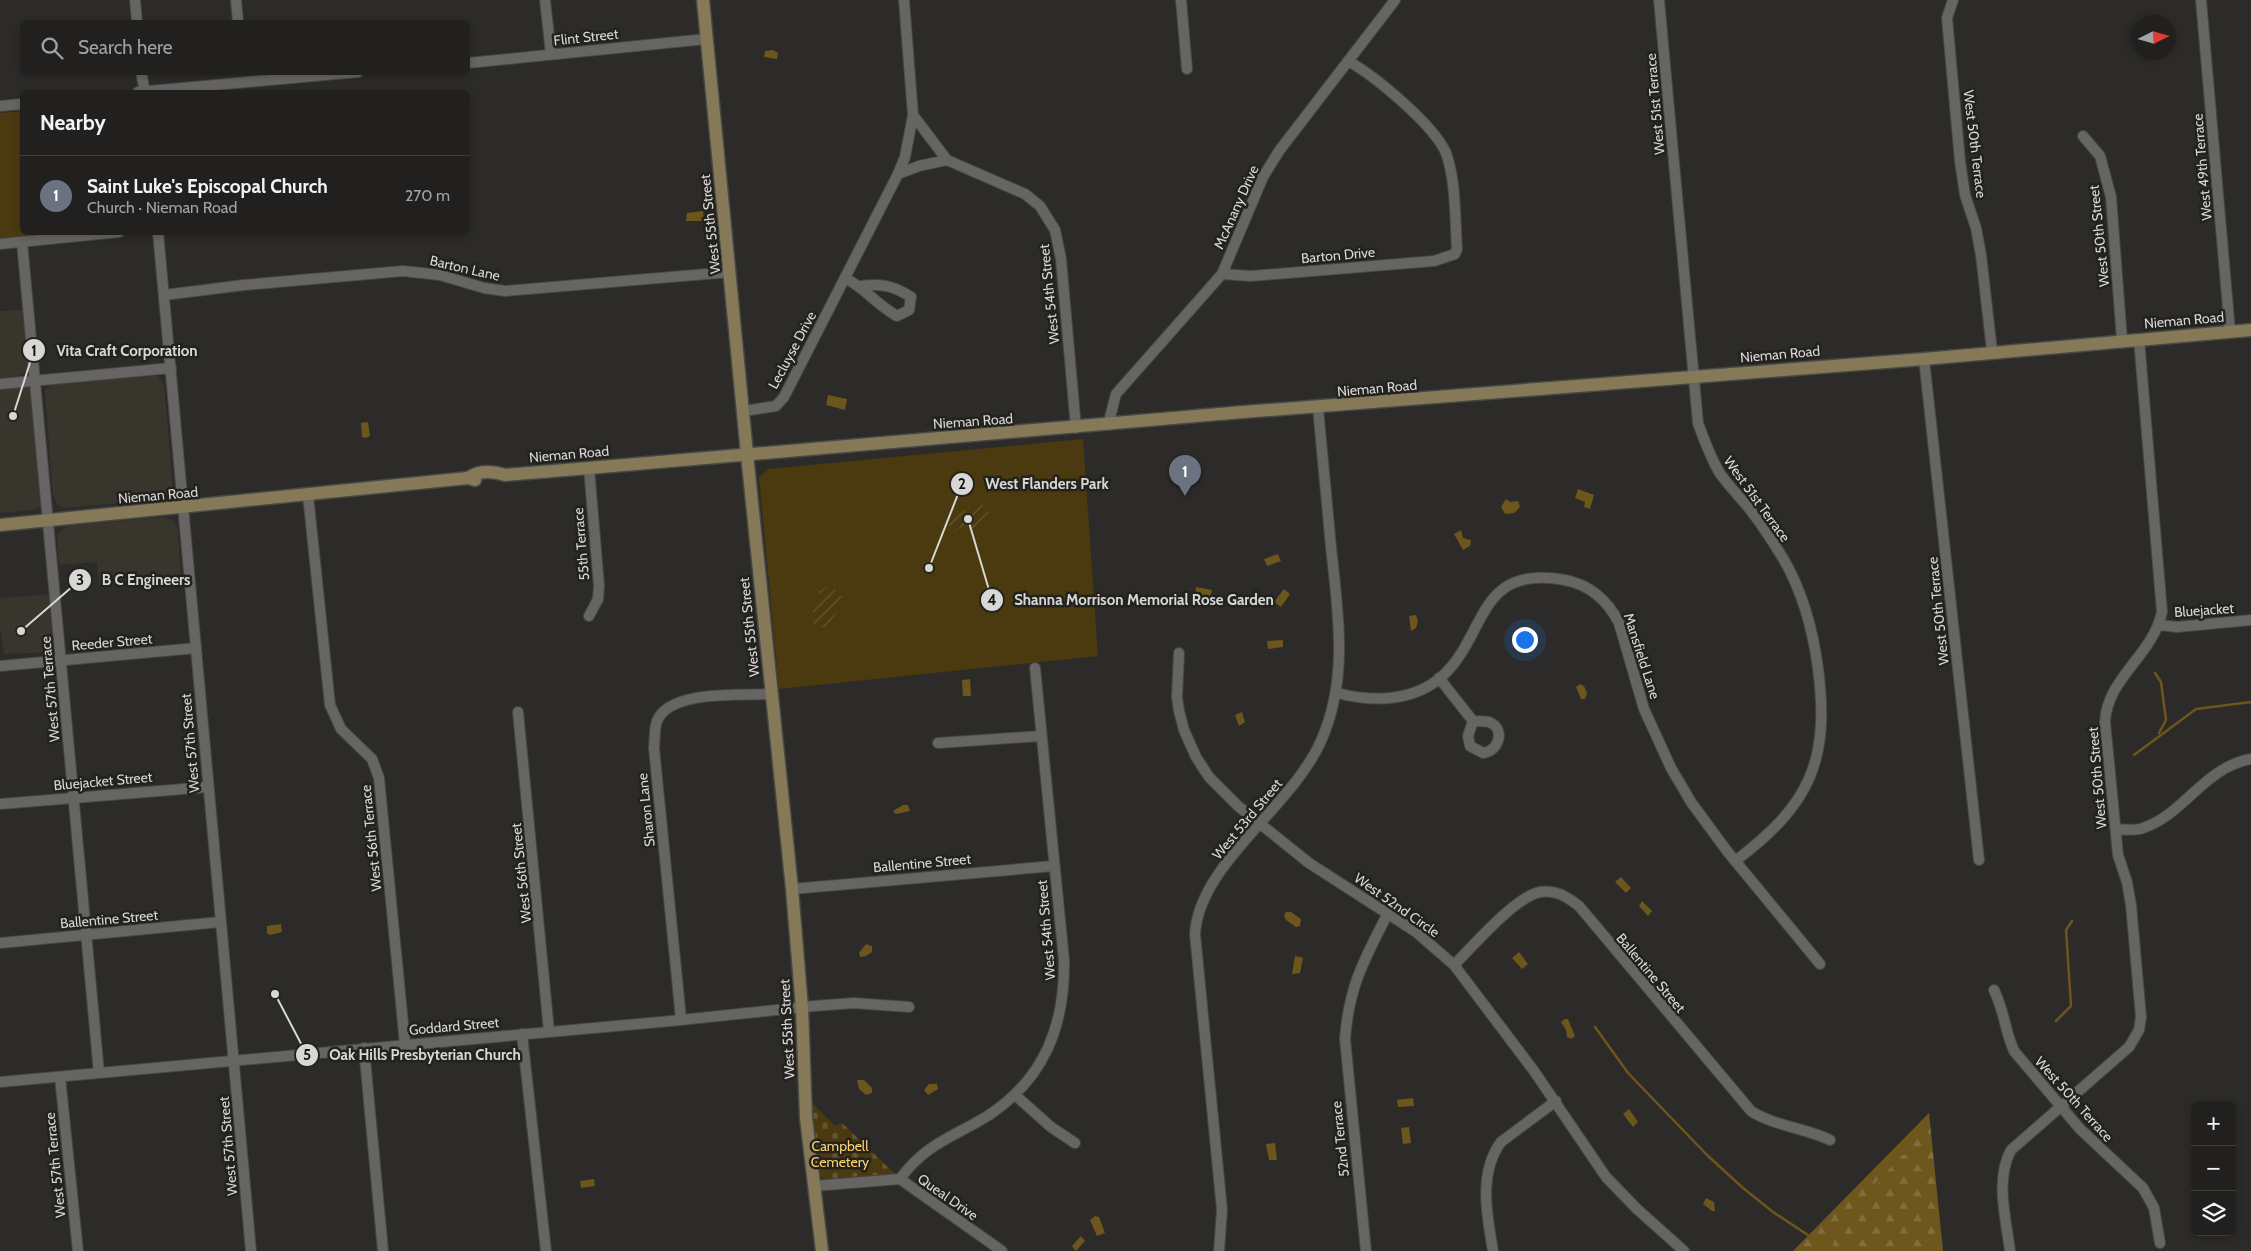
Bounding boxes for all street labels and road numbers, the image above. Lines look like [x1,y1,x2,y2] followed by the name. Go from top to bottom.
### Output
[553,25,620,49] street label: Flint Street
[1642,53,1668,155] street label: West 51st Terrace
[1959,89,1991,199] street label: West 50th Terrace
[2188,113,2216,221] street label: West 49th Terrace
[1209,162,1263,252] street label: McAnany Drive
[696,173,724,275] street label: West 55th Street
[2085,184,2113,288] street label: West 50th Street
[1035,243,1063,345] street label: West 54th Street
[1300,243,1376,267] street label: Barton Drive
[428,251,502,285] street label: Barton Lane
[764,308,820,392] street label: Lecluyse Drive
[2143,308,2225,332] street label: Nieman Road
[1739,342,1821,366] street label: Nieman Road
[1336,376,1418,400] street label: Nieman Road
[932,409,1014,433] street label: Nieman Road
[528,442,610,466] street label: Nieman Road
[1720,453,1794,545] street label: West 51st Terrace
[117,483,199,507] street label: Nieman Road
[569,507,593,581] street label: 55th Terrace
[1923,556,1953,666] street label: West 50th Terrace
[735,576,763,678] street label: West 55th Street
[2173,599,2235,621] street label: Bluejacket
[1620,611,1664,701] street label: Mansfield Lane
[71,629,153,654] street label: Reeder Street
[36,635,64,743] street label: West 57th Terrace
[177,692,203,793] street label: West 57th Street
[2084,726,2110,830] street label: West 50th Street
[53,768,153,794] street label: Bluejacket Street
[633,772,659,848] street label: Sharon Lane
[1208,775,1286,863] street label: West 53rd Street
[356,784,386,892] street label: West 56th Terrace
[507,822,535,924] street label: West 56th Street
[872,850,972,876] street label: Ballentine Street
[1351,869,1443,941] street label: West 52nd Circle
[1033,879,1059,981] street label: West 54th Street
[59,906,159,932] street label: Ballentine Street
[1613,930,1690,1017] street label: Ballentine Street
[775,978,799,1079] street label: West 55th Street
[408,1013,500,1039] street label: Goddard Street
[2031,1053,2117,1145] street label: West 50th Terrace
[215,1095,241,1196] street label: West 57th Street
[1327,1100,1353,1178] street label: 52nd Terrace
[41,1111,69,1219] street label: West 57th Terrace
[914,1170,982,1224] street label: Queal Drive

